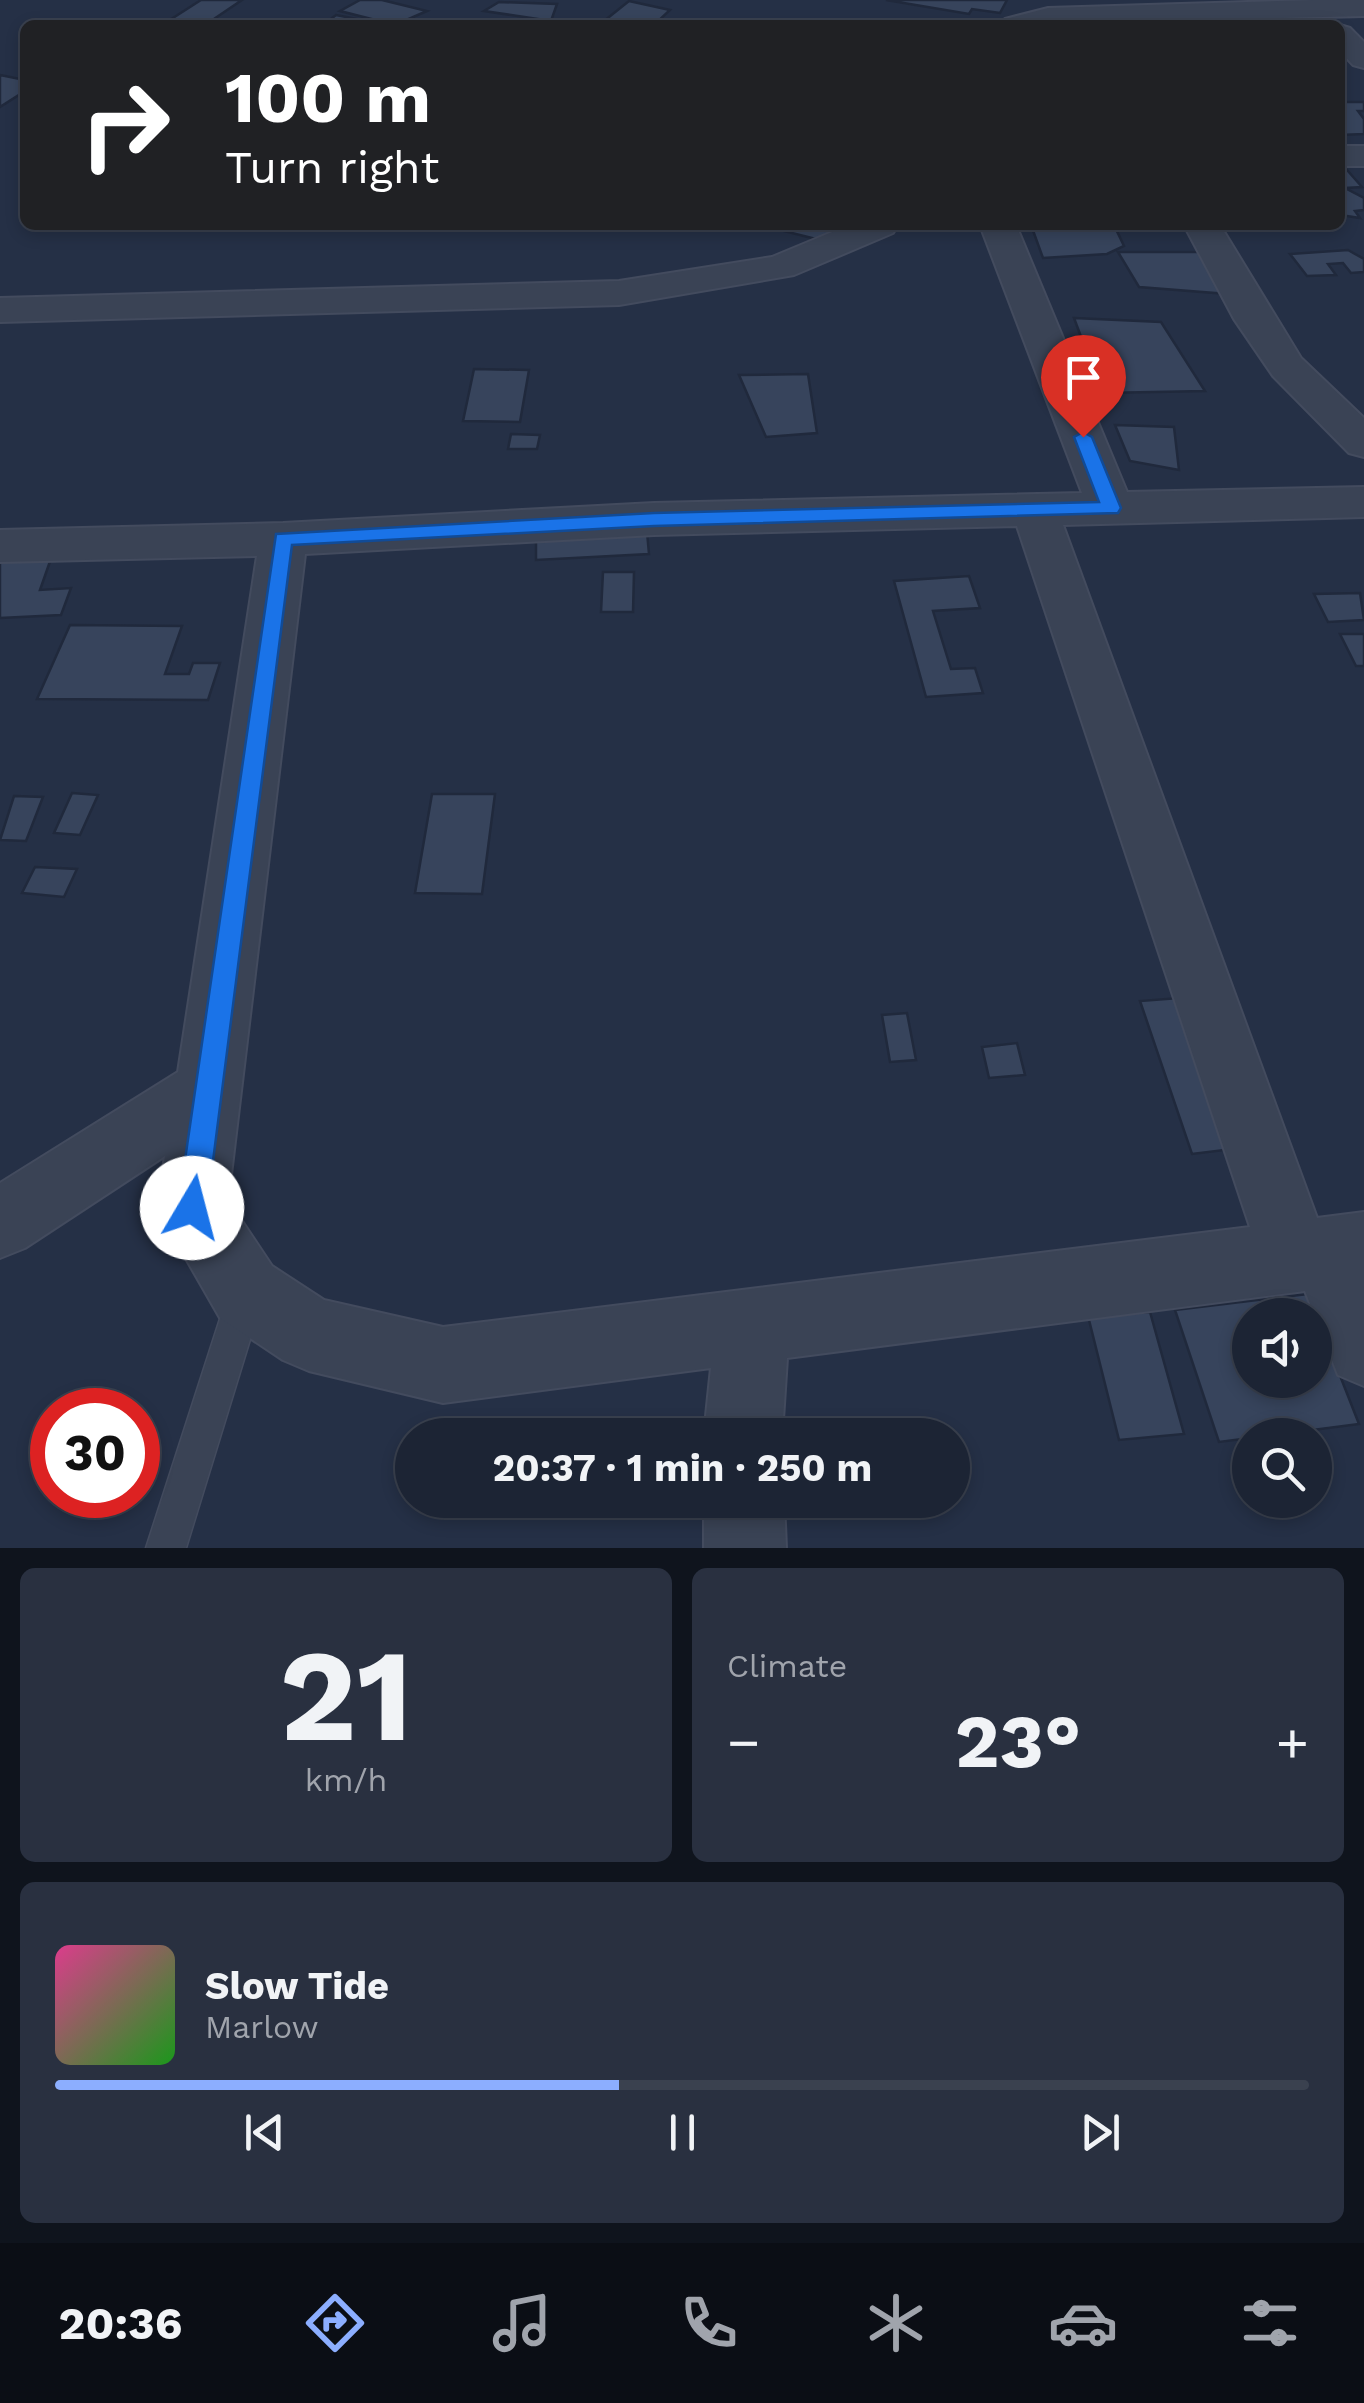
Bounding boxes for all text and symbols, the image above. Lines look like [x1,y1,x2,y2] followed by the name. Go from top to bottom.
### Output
[225,57,431,139] text: 100 m
[60,60,190,190] icon: right
[225,141,439,194] text: Turn right
[1041,335,1126,438] pin
[1056,350,1111,405] icon: arrive
[140,1156,244,1260] position arrow
[1232,1298,1332,1518] map controls
[1232,1298,1332,1398] button: sound
[30,1388,160,1518] speed limit sign: 30
[1232,1418,1332,1518] button: search
[493,1446,872,1490] text: 20:37 · 1 min · 250 m
[279,1619,413,1772] text: 21
[727,1647,847,1685] text: Climate
[955,1697,1081,1785] text: 23°
[727,1710,760,1774] text: −
[1276,1710,1309,1774] text: +
[305,1761,387,1799] text: km/h
[205,1964,389,2008] text: Slow Tide
[205,2008,319,2046] text: Marlow
[237,2105,292,2160] icon: previous
[655,2105,710,2160] icon: pause
[1073,2105,1128,2160] icon: next
[300,2288,370,2358] icon: directions
[487,2288,557,2358] icon: music
[674,2288,744,2358] icon: phone
[861,2288,931,2358] icon: climate
[1048,2288,1118,2358] icon: car
[1235,2288,1305,2358] icon: filters
[59,2297,182,2350] text: 20:36

